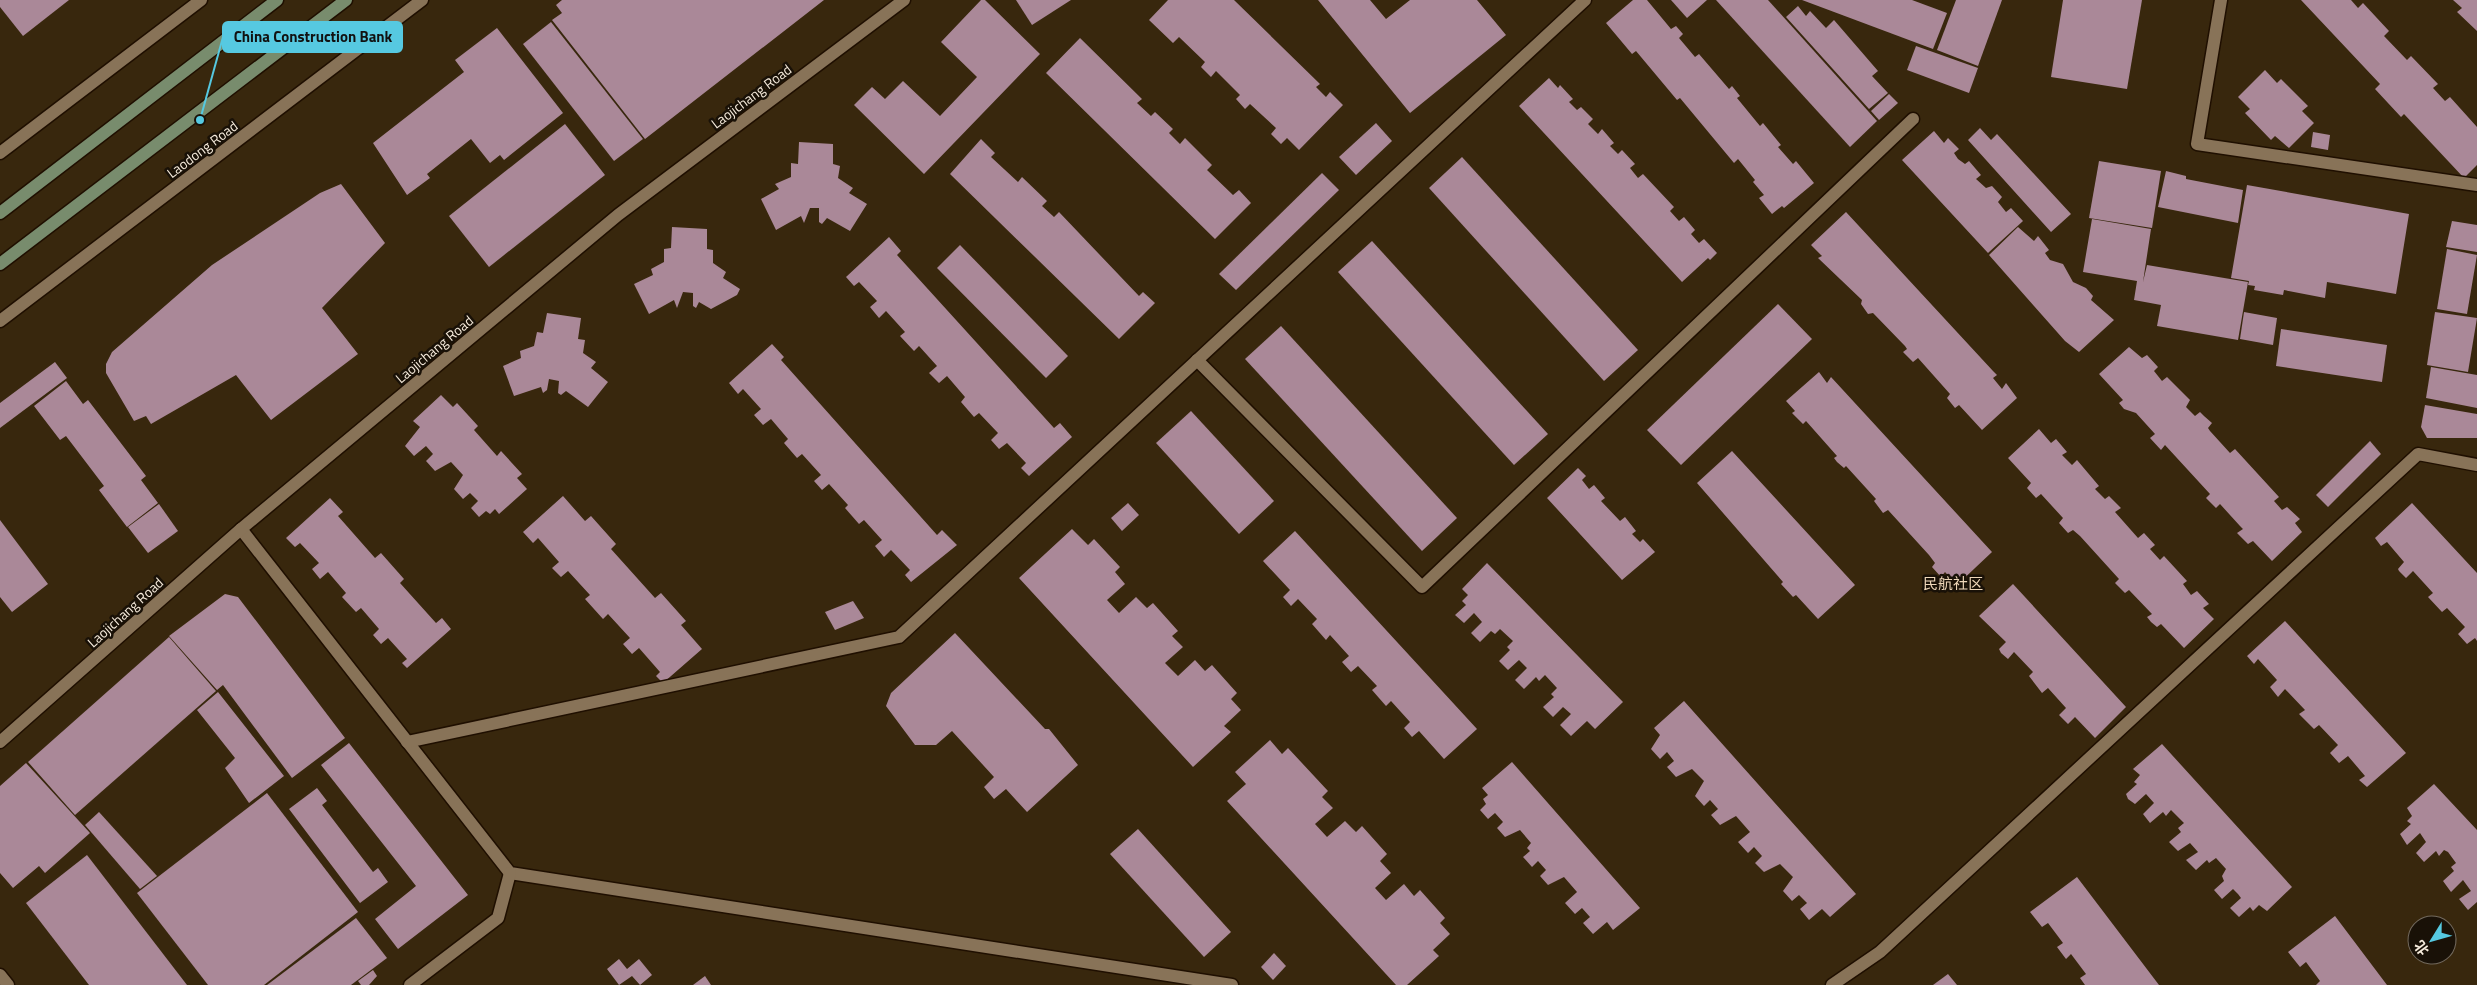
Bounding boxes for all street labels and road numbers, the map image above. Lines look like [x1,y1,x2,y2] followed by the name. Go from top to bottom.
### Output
[706,59,796,133] street label: Laojichang Road
[162,115,242,183] street label: Laodong Road
[390,310,478,388] street label: Laojichang Road
[82,572,168,652] street label: Laojichang Road

